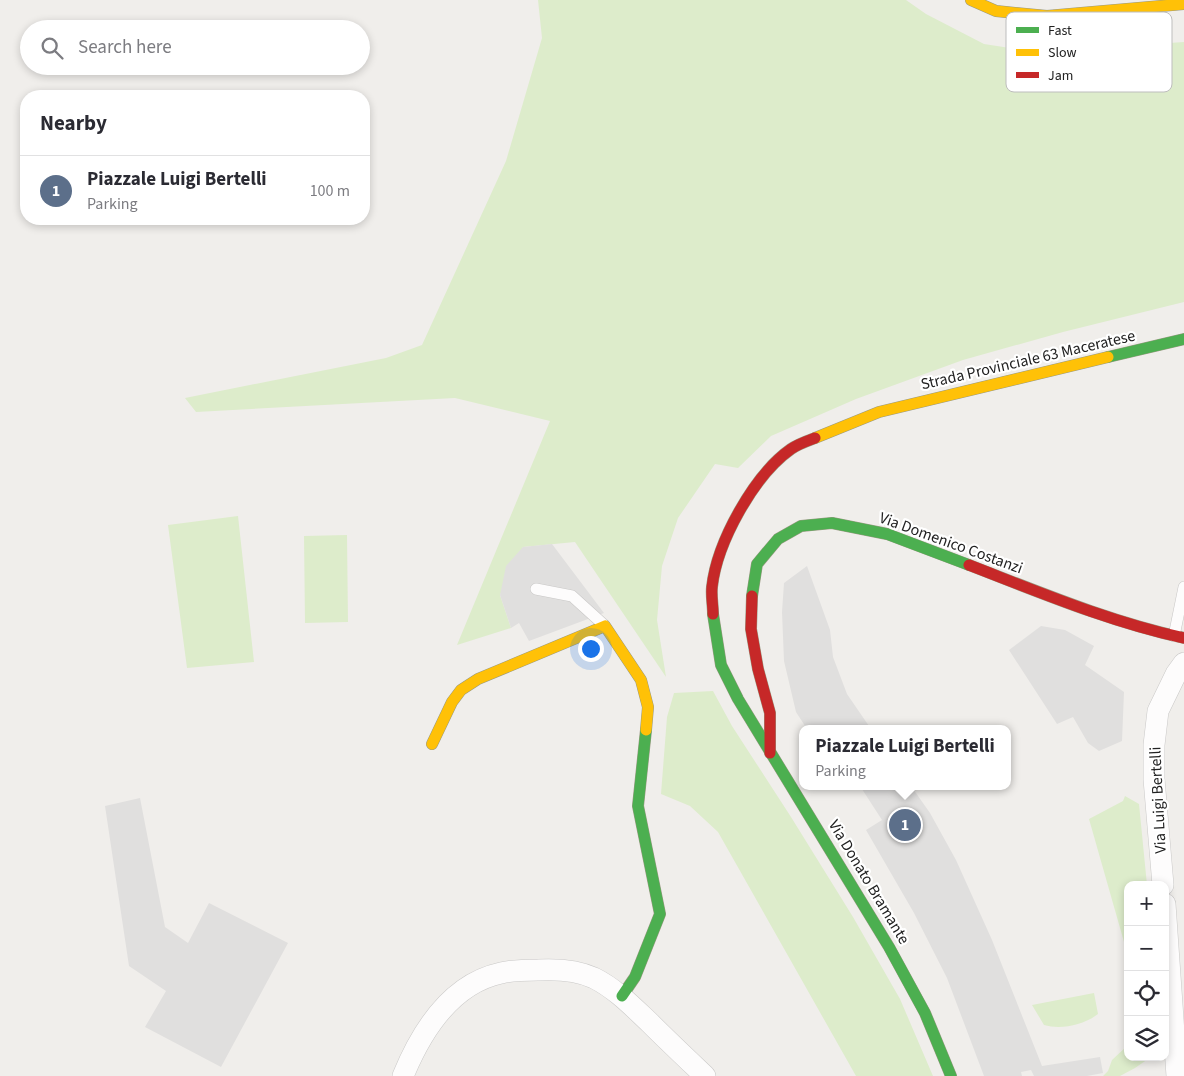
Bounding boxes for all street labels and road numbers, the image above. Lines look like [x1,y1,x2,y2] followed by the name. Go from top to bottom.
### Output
[919,325,1137,395] street label: Strada Provinciale 63 Maceratese
[876,507,1026,579] street label: Via Domenico Costanzi
[1144,746,1172,854] street label: Via Luigi Bertelli
[823,816,915,948] street label: Via Donato Bramante

